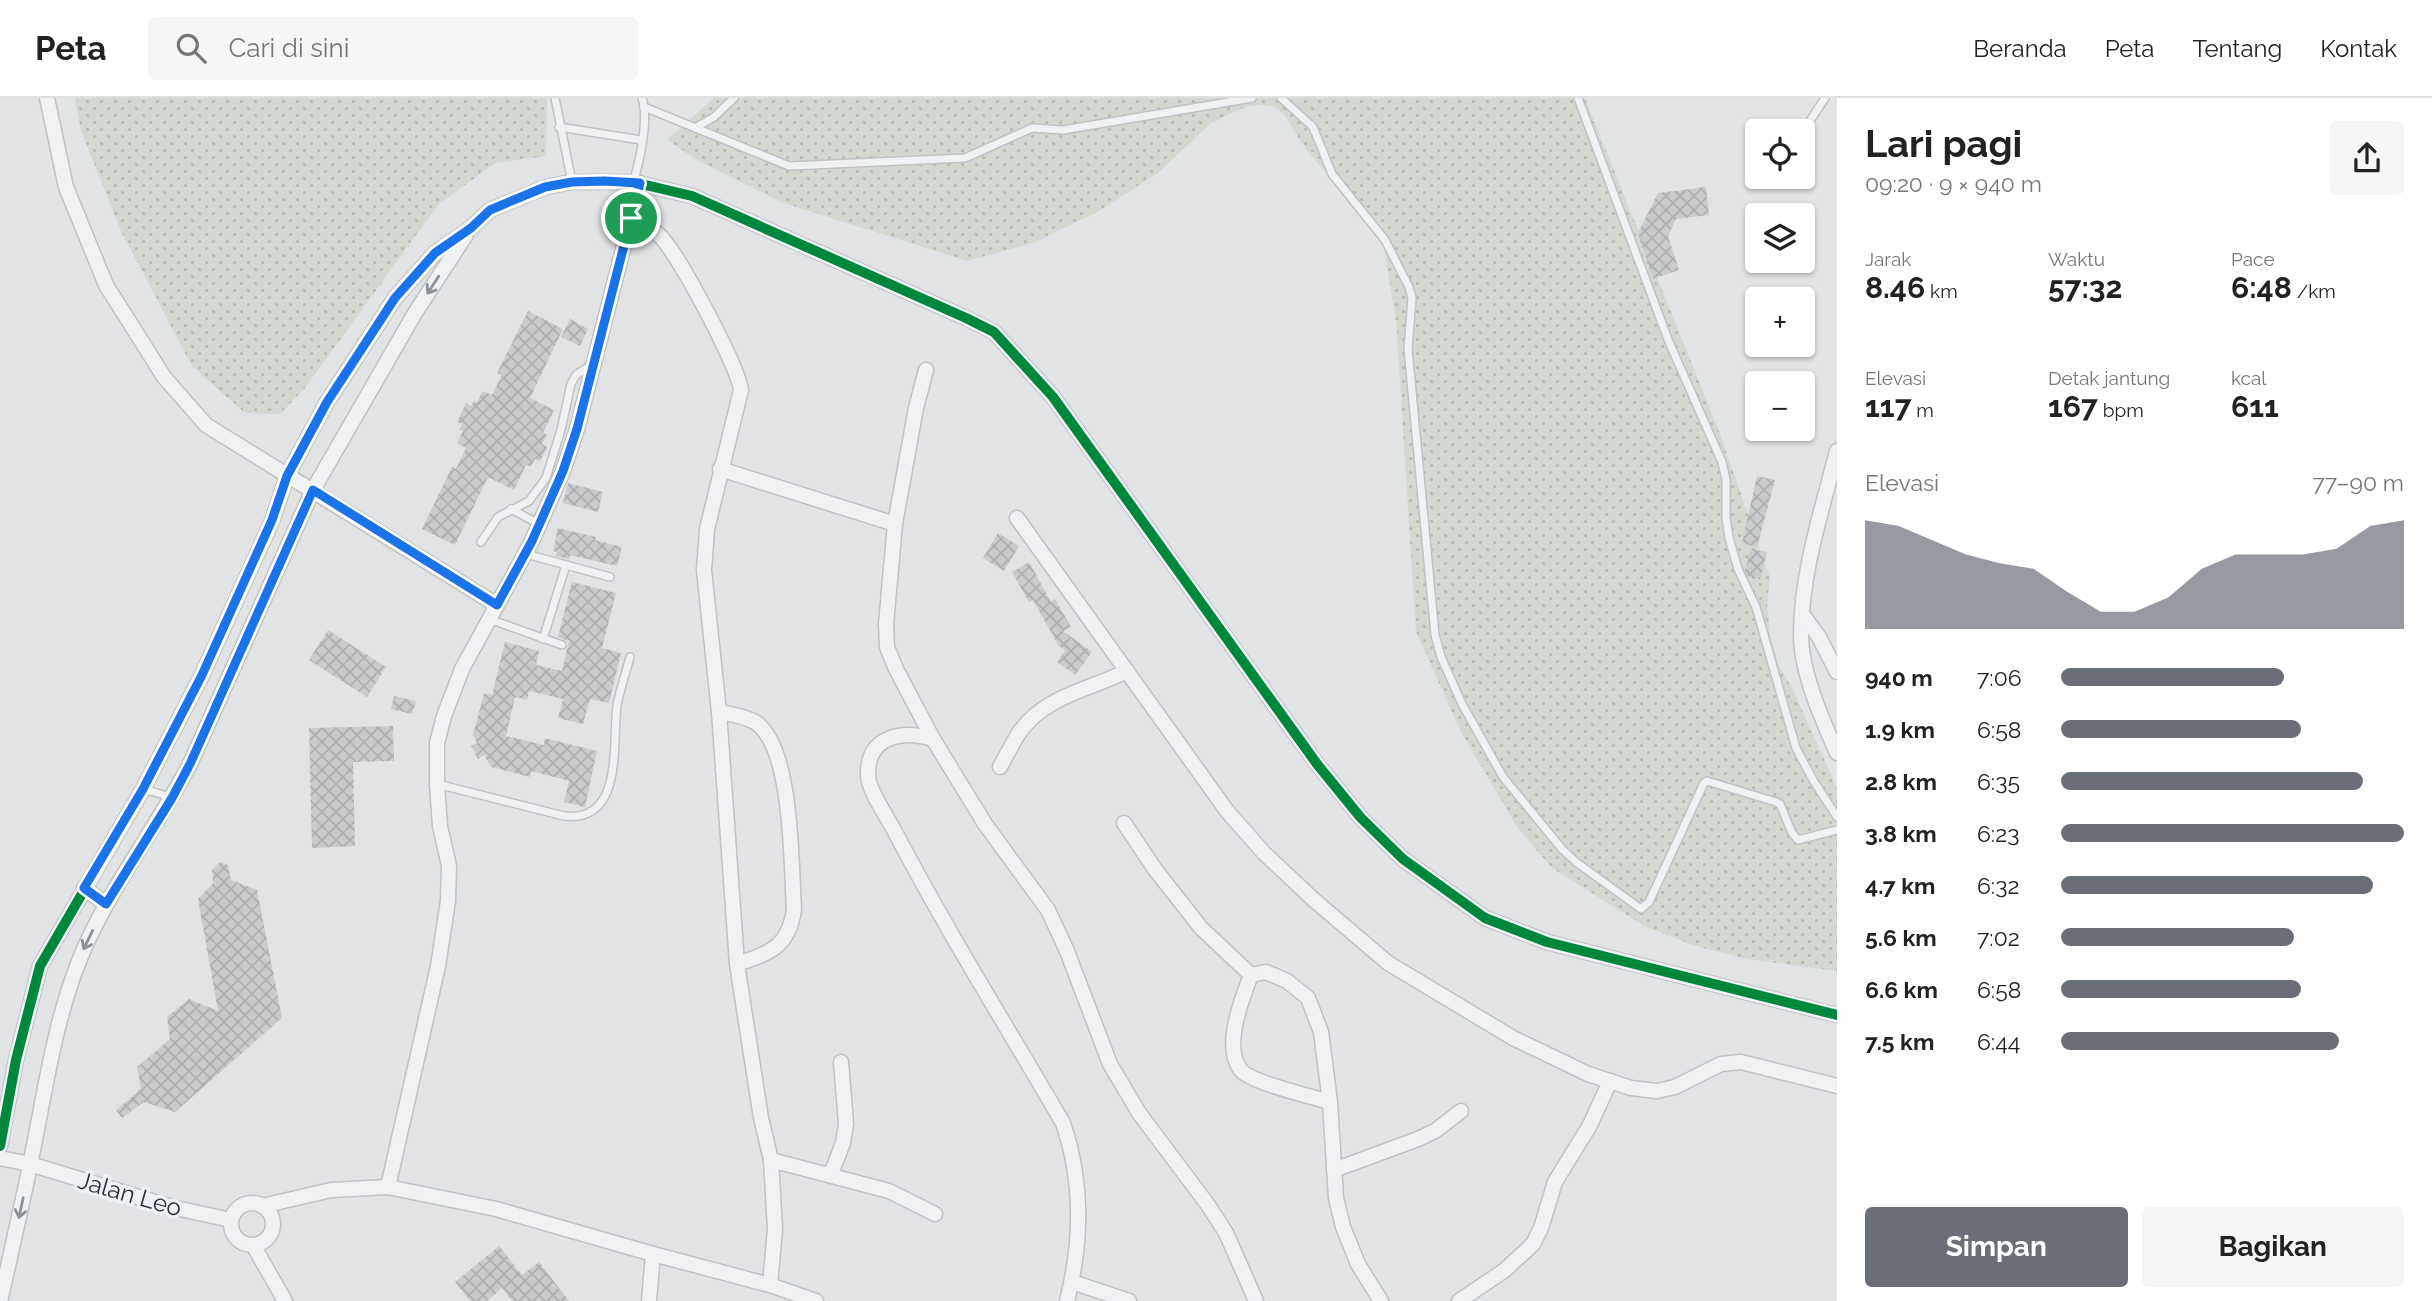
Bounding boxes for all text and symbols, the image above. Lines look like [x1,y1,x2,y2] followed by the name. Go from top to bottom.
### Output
[148,17,638,80] search box
[35,29,106,68] text: Peta
[172,29,210,67] icon: search
[228,33,349,63] text: Cari di sini
[1973,34,2067,63] text: Beranda
[2105,34,2154,63] text: Peta
[2192,34,2282,63] text: Tentang
[2320,34,2397,63] text: Kontak
[1745,119,1815,441] map controls
[1745,119,1815,189] button: locate
[1865,121,2022,166] text: Lari pagi
[2330,121,2404,195] button: share
[1865,170,2042,197] text: 09:20 · 9 × 940 m
[601,188,661,248] pin
[612,199,650,237] icon: arrive
[1745,203,1815,273] button: layers
[1865,248,1911,270] text: Jarak
[2048,248,2105,270] text: Waktu
[2231,248,2275,270] text: Pace
[1865,270,1925,305] text: 8.46
[2048,270,2123,305] text: 57:32
[2231,270,2292,305] text: 6:48
[426,275,441,294] one-way arrow
[1925,280,1958,302] text: km
[2292,280,2336,302] text: /km
[1745,287,1815,357] button: +
[1865,367,1926,389] text: Elevasi
[2048,367,2170,389] text: Detak jantung
[2231,367,2267,389] text: kcal
[1745,371,1815,441] button: −
[1865,389,1911,424] text: 117
[2048,389,2098,424] text: 167
[2231,389,2279,424] text: 611
[1911,399,1934,421] text: m
[2098,399,2144,421] text: bpm
[1865,469,1939,496] text: Elevasi
[2312,469,2404,496] text: 77–90 m
[1865,664,1933,691] text: 940 m
[1977,664,2022,691] text: 7:06
[1865,716,1935,743] text: 1.9 km
[1977,716,2021,743] text: 6:58
[1865,768,1937,795] text: 2.8 km
[1977,768,2020,795] text: 6:35
[1865,820,1937,847] text: 3.8 km
[1977,820,2019,847] text: 6:23
[1865,872,1936,899] text: 4.7 km
[1977,872,2019,899] text: 6:32
[1865,924,1937,951] text: 5.6 km
[1977,924,2020,951] text: 7:02
[81,929,95,950] one-way arrow
[1865,976,1938,1003] text: 6.6 km
[1977,976,2021,1003] text: 6:58
[1865,1028,1934,1055] text: 7.5 km
[1977,1028,2020,1055] text: 6:44
[75,1165,185,1223] street label: Jalan Leo
[13,1196,27,1219] one-way arrow
[1865,1207,2128,1287] button: Simpan
[2142,1207,2404,1287] button: Bagikan

